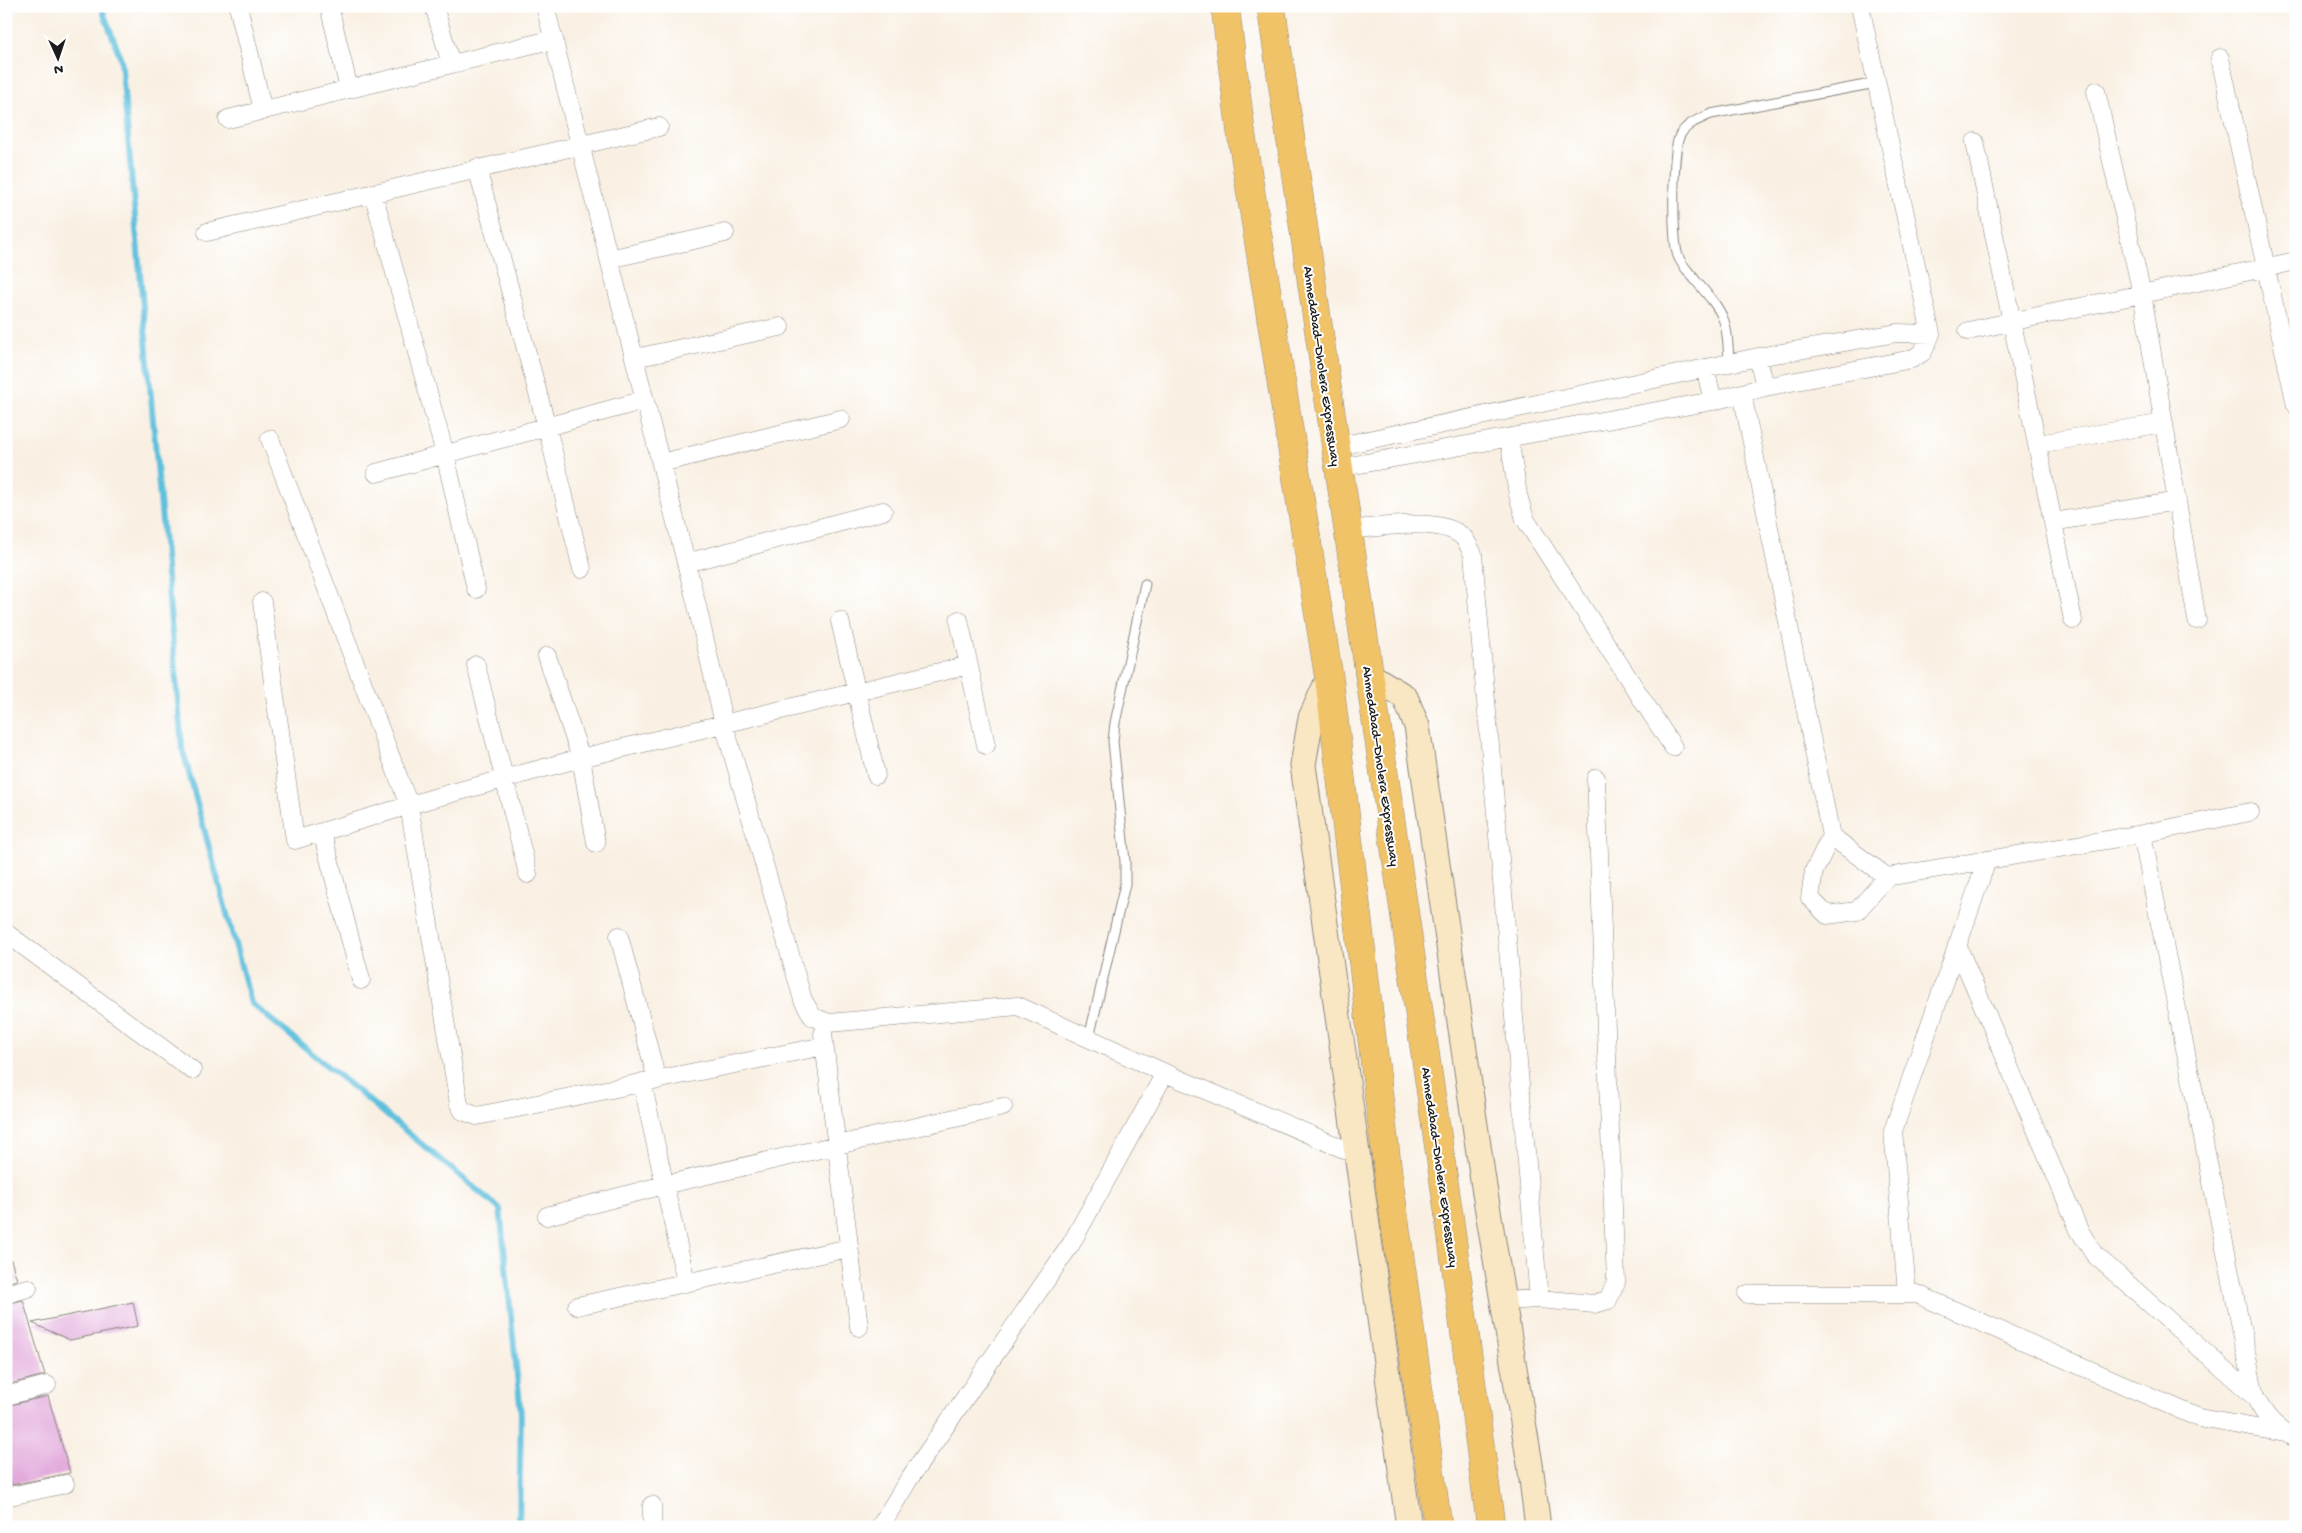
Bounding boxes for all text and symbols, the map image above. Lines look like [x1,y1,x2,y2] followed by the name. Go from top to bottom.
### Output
[32,32,82,82] north arrow
[54,60,64,77] text: N
[1298,265,1343,468] street label: Ahmedabad–Dholera Expressway
[1357,665,1402,868] street label: Ahmedabad–Dholera Expressway
[1416,1066,1461,1269] street label: Ahmedabad–Dholera Expressway

